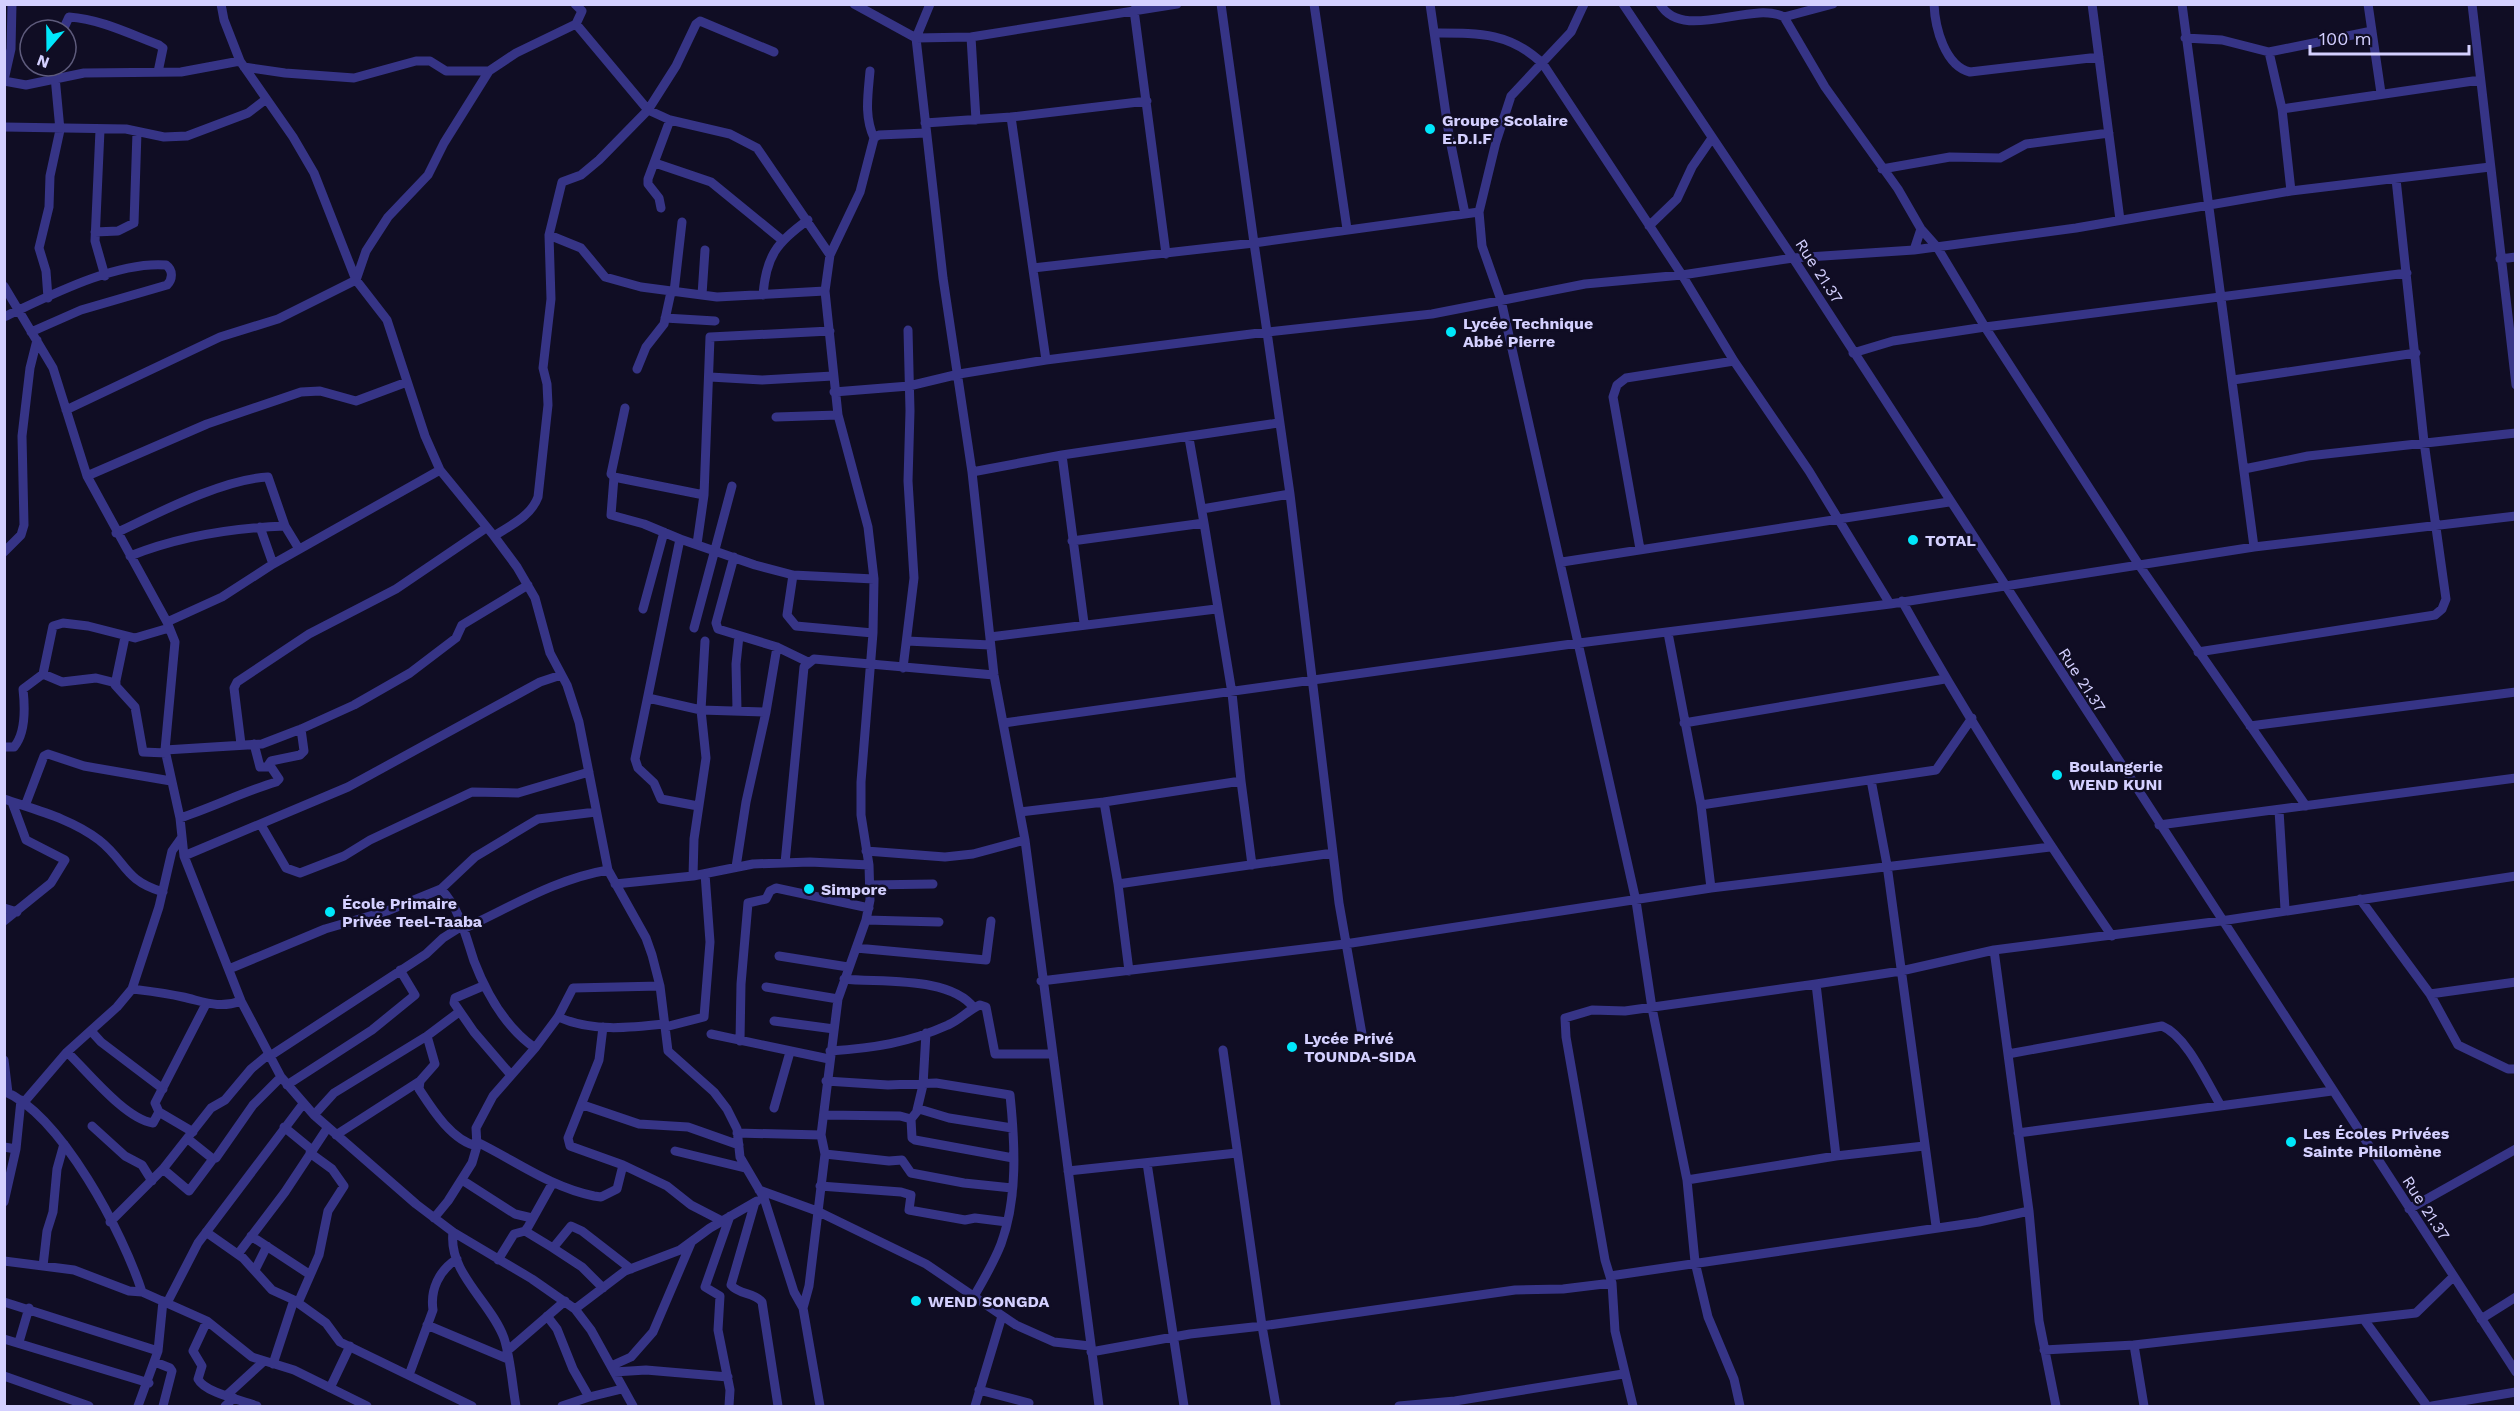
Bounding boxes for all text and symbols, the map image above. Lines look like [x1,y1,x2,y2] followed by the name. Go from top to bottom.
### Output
[18,18,78,78] north arrow
[2310,18,2469,56] scale bar
[2319,28,2372,49] text: 100 m
[34,51,52,73] text: N
[1442,111,1568,148] place label: Groupe Scolaire E.D.I.F
[1423,122,1437,136] marker: Groupe Scolaire E.D.I.F
[1791,235,1847,307] street label: Rue 21.37
[1463,314,1593,351] place label: Lycée Technique Abbé Pierre
[1444,325,1458,339] marker: Lycée Technique Abbé Pierre
[1925,531,1976,550] place label: TOTAL
[1906,533,1920,547] marker: TOTAL
[2054,644,2110,716] street label: Rue 21.37
[2069,757,2163,794] place label: Boulangerie WEND KUNI
[2050,768,2064,782] marker: Boulangerie WEND KUNI
[821,880,887,899] place label: Simpore
[802,882,816,896] marker: Simpore
[342,894,483,931] place label: École Primaire Privée Teel-Taaba
[323,905,337,919] marker: École Primaire Privée Teel-Taaba
[1304,1029,1416,1066] place label: Lycée Privé TOUNDA-SIDA
[1285,1040,1299,1054] marker: Lycée Privé TOUNDA-SIDA
[2303,1124,2450,1161] place label: Les Écoles Privées Sainte Philomène
[2284,1135,2298,1149] marker: Les Écoles Privées Sainte Philomène
[2398,1172,2454,1244] street label: Rue 21.37
[928,1292,1050,1311] place label: WEND SONGDA
[909,1294,923,1308] marker: WEND SONGDA

